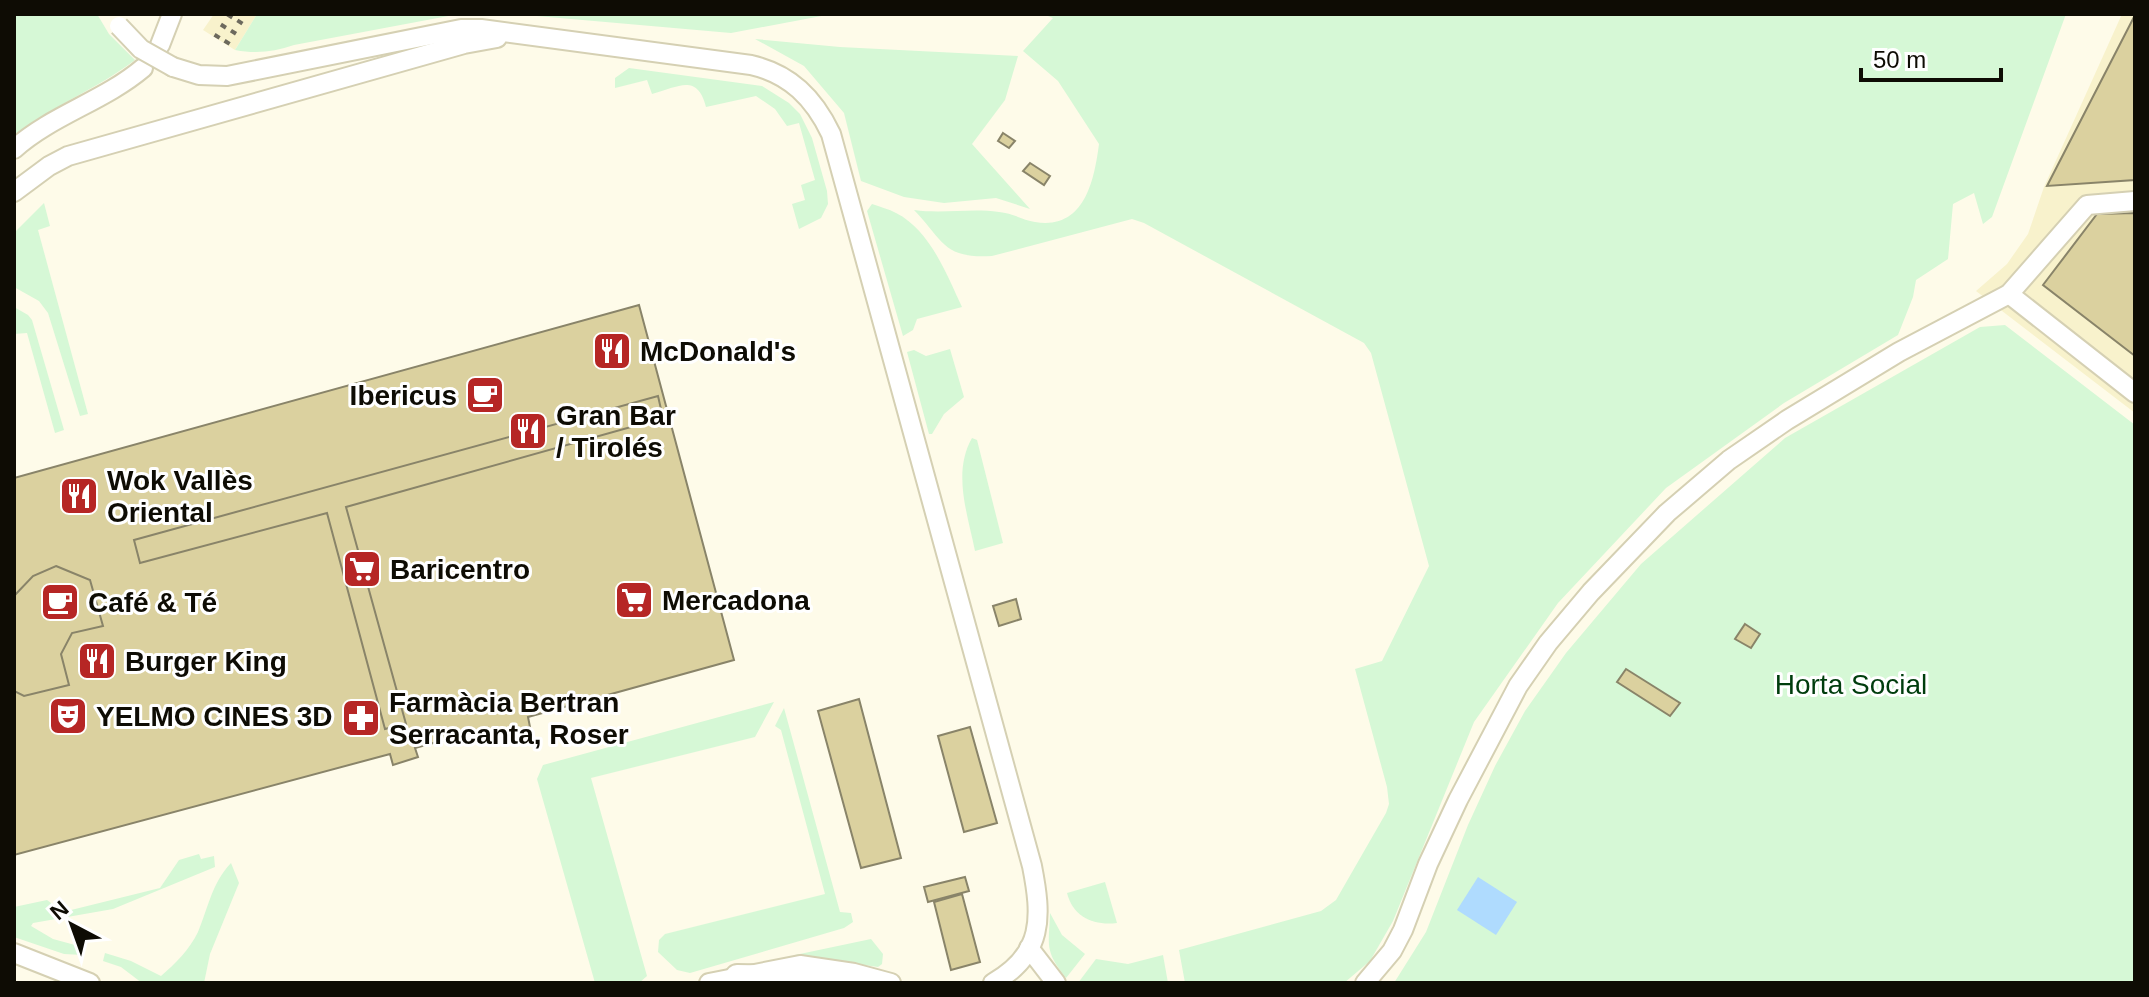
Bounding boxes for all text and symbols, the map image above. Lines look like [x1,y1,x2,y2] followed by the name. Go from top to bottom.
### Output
[1861,32,2001,82] scale bar
[1873,46,1926,73] text: 50 m
[591,330,633,372] restaurant icon: McDonald's
[640,336,796,367] place label: McDonald's
[464,374,506,416] cafe icon: Ibericus
[350,380,457,411] place label: Ibericus
[556,400,676,463] place label: Gran Bar / Tirolés
[507,410,549,452] restaurant icon: Gran Bar / Tirolés
[107,465,253,528] place label: Wok Vallès Oriental
[58,475,100,517] restaurant icon: Wok Vallès Oriental
[341,548,383,590] supermarket icon: Baricentro
[390,554,530,585] place label: Baricentro
[613,579,655,621] supermarket icon: Mercadona
[39,581,81,623] cafe icon: Café & Té
[662,585,810,616] place label: Mercadona
[88,587,217,618] place label: Café & Té
[76,640,118,682] restaurant icon: Burger King
[125,646,287,677] place label: Burger King
[1775,669,1927,700] park label: Horta Social
[389,687,629,750] place label: Farmàcia Bertran Serracanta, Roser
[47,695,89,737] theatre icon: YELMO CINES 3D
[340,697,382,739] pharmacy icon: Farmàcia Bertran Serracanta, Roser
[96,701,332,732] place label: YELMO CINES 3D
[32,885,112,965] north arrow
[45,896,73,925] text: N

